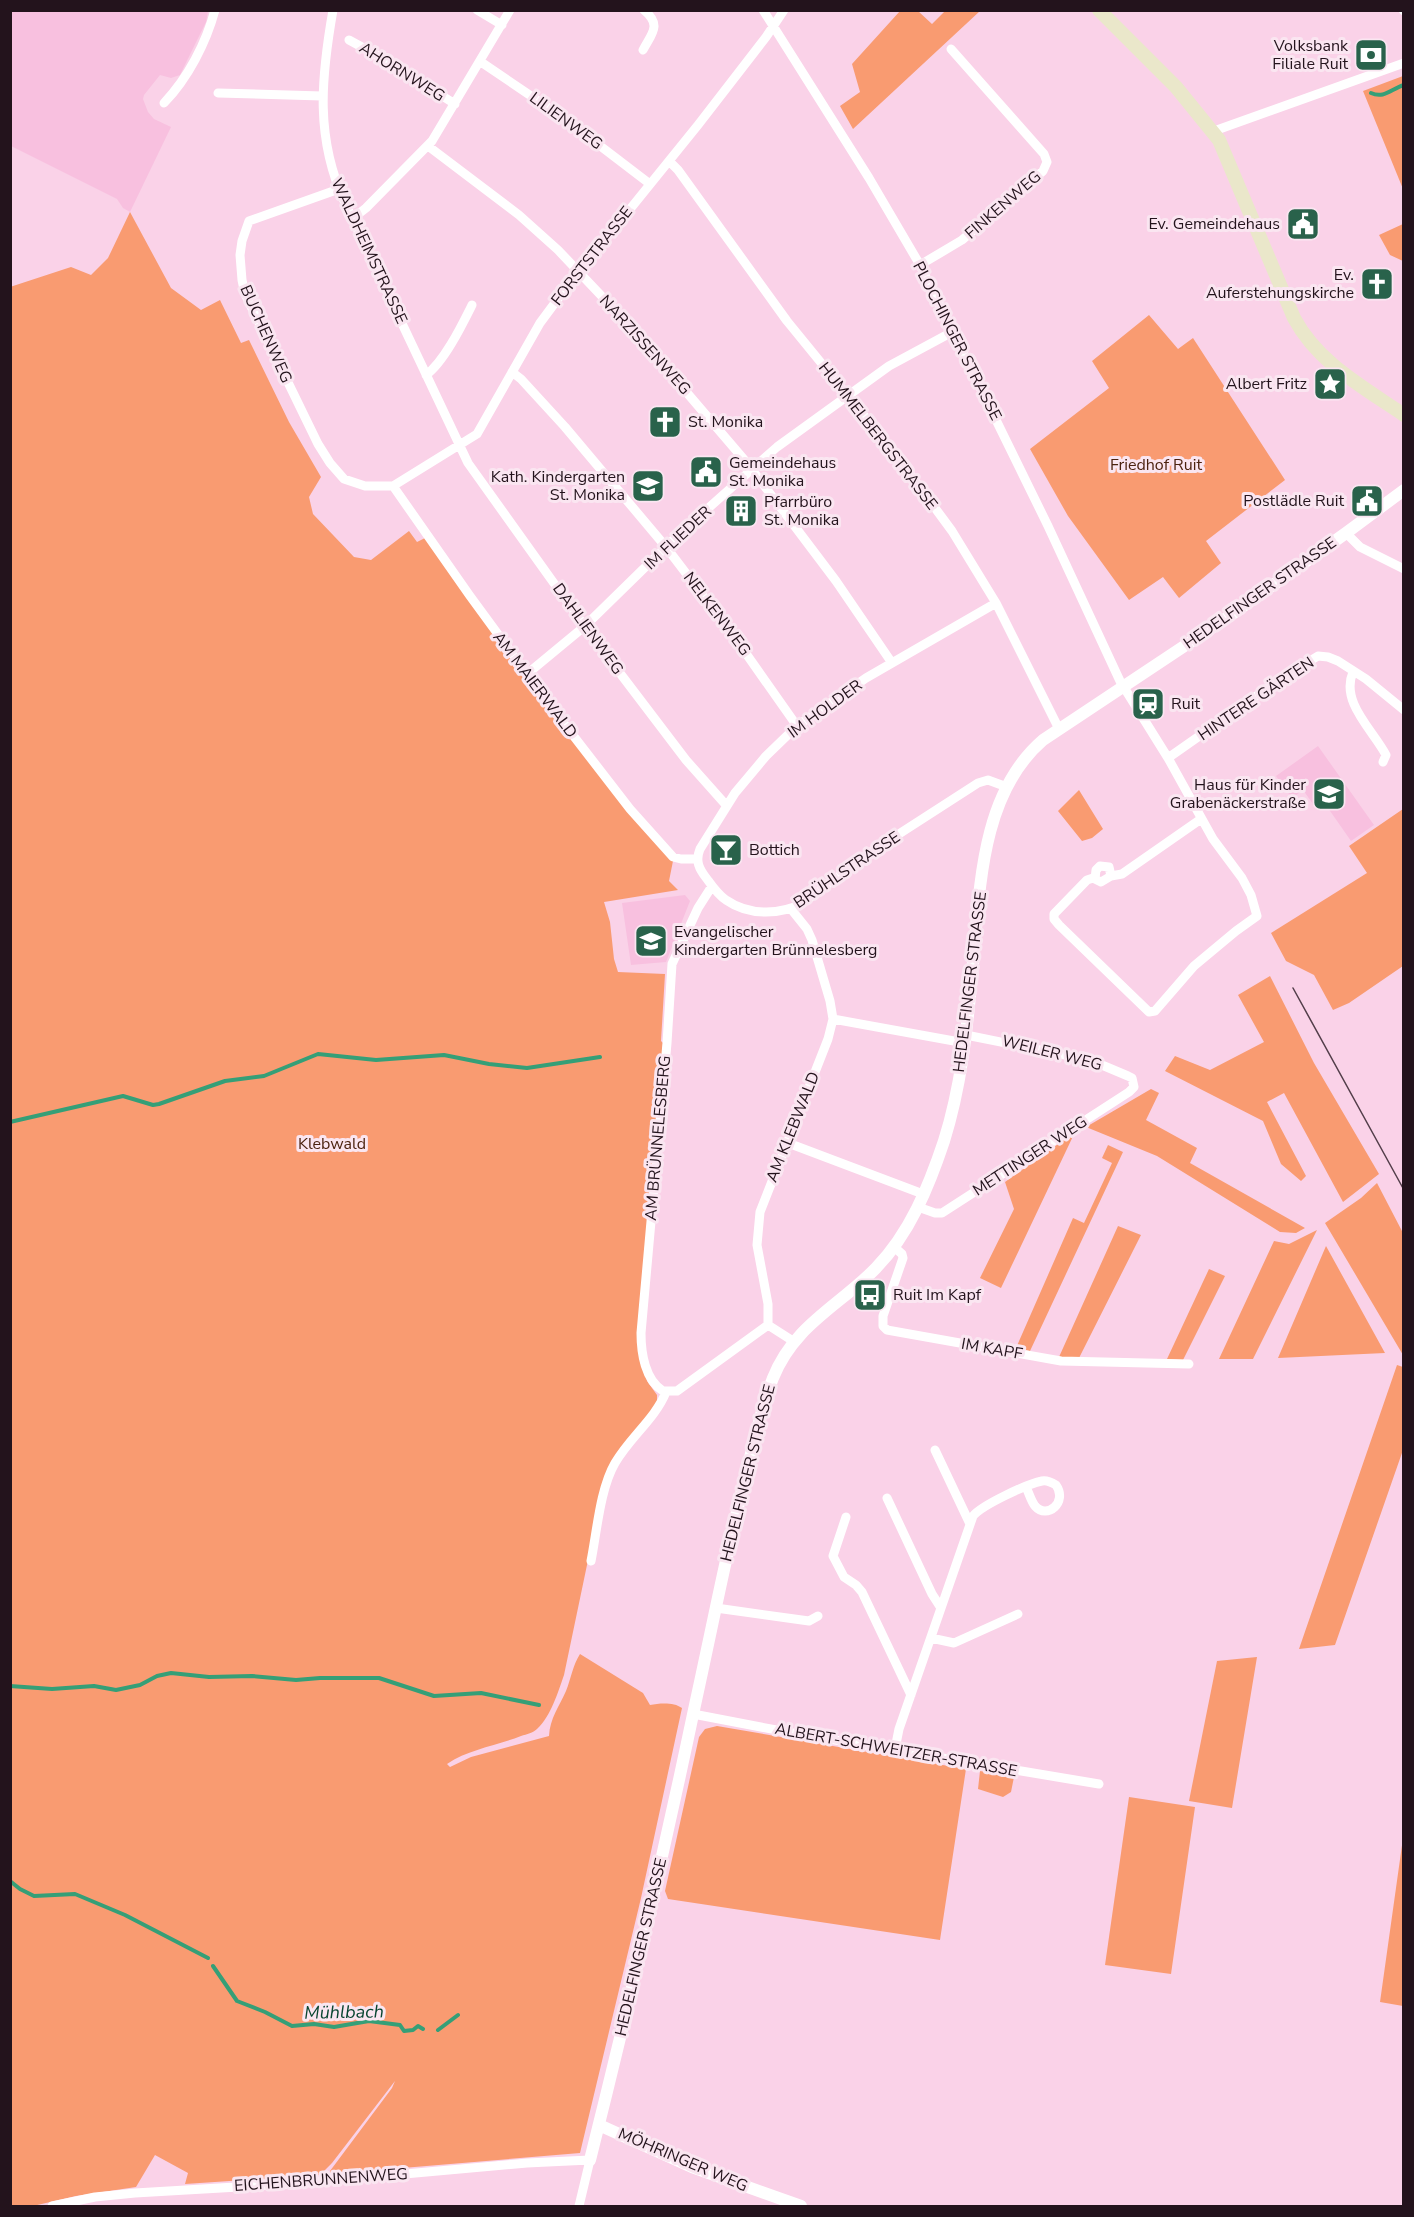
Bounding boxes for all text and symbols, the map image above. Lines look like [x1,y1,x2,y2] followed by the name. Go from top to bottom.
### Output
[1272,35,1349,75] place label: Volksbank Filiale Ruit
[355,37,449,107] street label: AHORNWEG
[1353,37,1389,73] bank icon: Volksbank Filiale Ruit
[525,87,607,155] street label: LILIENWEG
[960,166,1046,244] street label: FINKENWEG
[326,174,412,328] street label: WALDHEIMSTRASSE
[546,202,638,310] street label: FORSTSTRASSE
[1285,206,1321,242] public building icon: Ev. Gemeindehaus
[1148,213,1280,235] place label: Ev. Gemeindehaus
[907,258,1007,424] street label: PLOCHINGER STRASSE
[1206,264,1354,304] place label: Ev. Auferstehungskirche
[1359,266,1395,302] church icon: Ev. Auferstehungskirche
[235,282,297,386] street label: BUCHENWEG
[594,290,696,400] street label: NARZISSENWEG
[813,358,943,514] street label: HUMMELBERGSTRASSE
[1312,366,1348,402] place icon: Albert Fritz
[1226,373,1307,395] place label: Albert Fritz
[647,404,683,440] church icon: St. Monika
[688,411,763,433] place label: St. Monika
[729,452,836,492] place label: Gemeindehaus St. Monika
[688,454,724,490] public building icon: Gemeindehaus St. Monika
[1110,454,1203,476] park label: Friedhof Ruit
[491,466,625,506] place label: Kath. Kindergarten St. Monika
[630,468,666,504] school or university icon: Kath. Kindergarten St. Monika
[1349,483,1385,519] public building icon: Postlädle Ruit
[1243,490,1344,512] place label: Postlädle Ruit
[764,491,839,531] place label: Pfarrbüro St. Monika
[723,493,759,529] building icon: Pfarrbüro St. Monika
[640,501,717,575] street label: IM FLIEDER
[1179,532,1341,654] street label: HEDELFINGER STRASSE
[678,568,756,660] street label: NELKENWEG
[547,579,629,679] street label: DAHLIENWEG
[488,627,582,743] street label: AM MAIERWALD
[1194,652,1318,746] street label: HINTERE GÄRTEN
[783,674,867,743] street label: IM HOLDER
[1130,686,1166,722] station icon: Ruit
[1171,693,1200,715] place label: Ruit
[1170,774,1306,814] place label: Haus für Kinder Grabenäckerstraße
[1311,776,1347,812] school or university icon: Haus für Kinder Grabenäckerstraße
[789,826,905,914] street label: BRÜHLSTRASSE
[708,832,744,868] bar icon: Bottich
[749,839,800,861] place label: Bottich
[948,890,992,1074] street label: HEDELFINGER STRASSE
[674,921,877,961] place label: Evangelischer Kindergarten Brünnelesberg
[633,923,669,959] school or university icon: Evangelischer Kindergarten Brünnelesberg
[1000,1030,1104,1076] street label: WEILER WEG
[640,1054,676,1222] street label: AM BRÜNNELESBERG
[761,1069,825,1185] street label: AM KLEBWALD
[968,1111,1092,1201] street label: METTINGER WEG
[298,1133,366,1155] park label: Klebwald
[852,1277,888,1313] bus stop icon: Ruit Im Kapf
[893,1284,982,1306] place label: Ruit Im Kapf
[960,1333,1025,1365] street label: IM KAPF
[715,1382,781,1564] street label: HEDELFINGER STRASSE
[773,1718,1019,1782] street label: ALBERT-SCHWEITZER-STRASSE
[610,1856,672,2038] street label: HEDELFINGER STRASSE
[304,1999,384,2025] water label: Mühlbach
[615,2123,751,2197] street label: MÖHRINGER WEG
[233,2163,409,2197] street label: EICHENBRUNNENWEG

